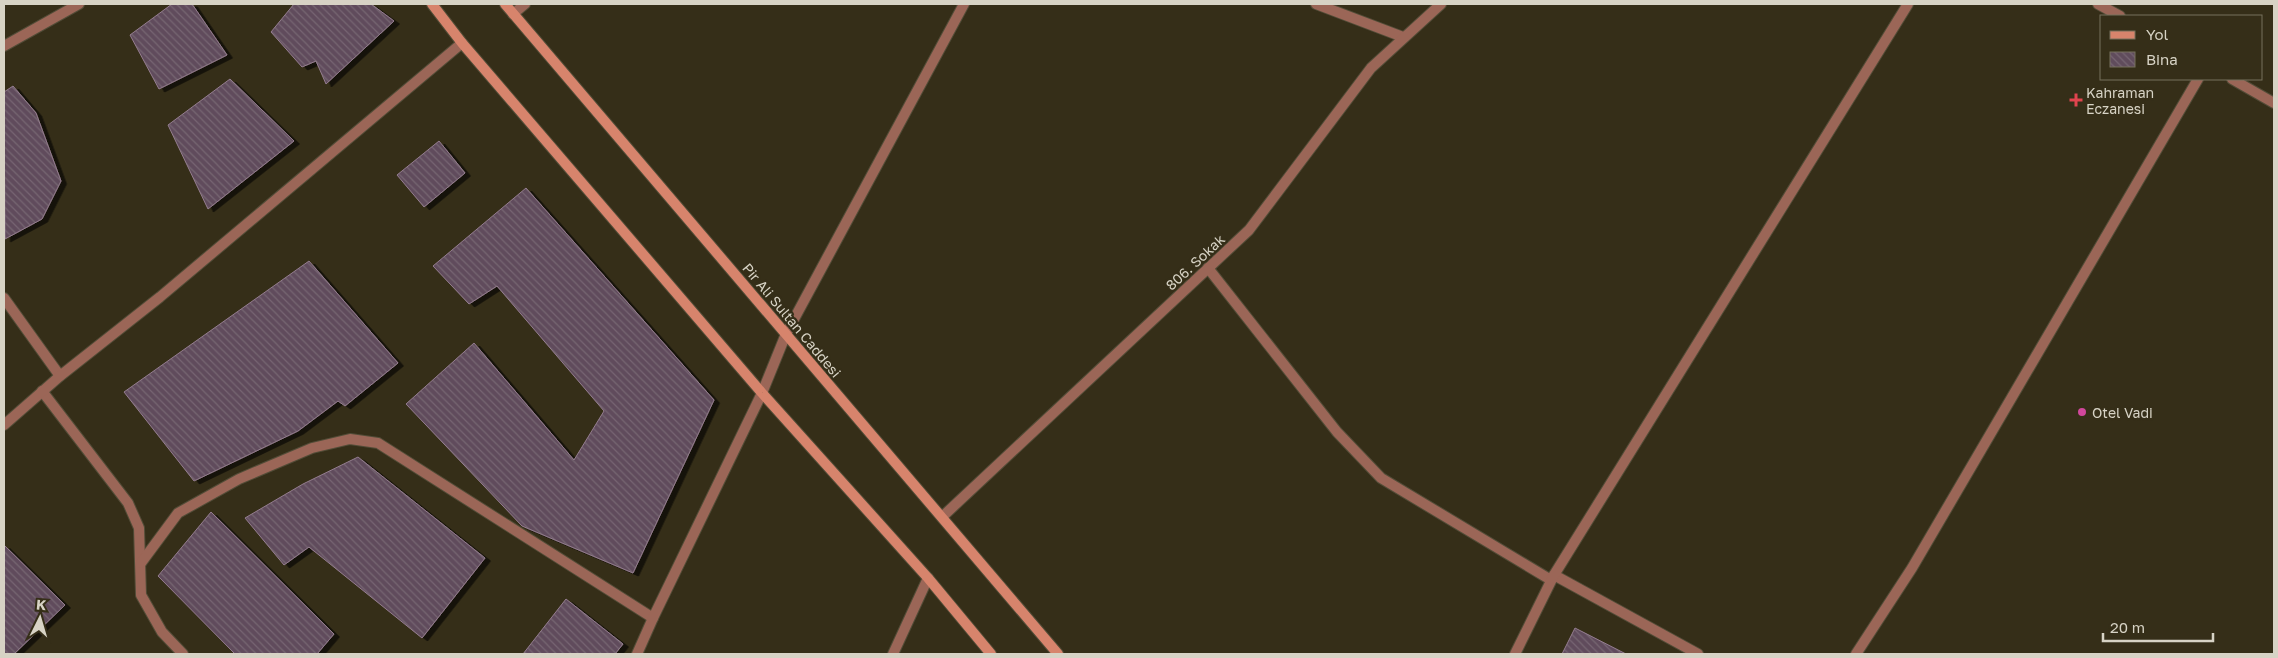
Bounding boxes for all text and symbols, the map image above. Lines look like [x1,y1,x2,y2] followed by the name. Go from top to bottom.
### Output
[2100,15,2263,80] legend
[2146,25,2168,43] text: Yol
[2146,50,2178,68] text: Bina
[2086,84,2154,117] place label: Kahraman Eczanesi
[2070,94,2082,106] marker: Kahraman Eczanesi
[1162,230,1228,294] street label: 806. Sokak
[739,259,845,381] street label: Pir Ali Sultan Caddesi
[2092,404,2153,421] place label: Otel Vadi
[2076,406,2088,418] marker: Otel Vadi
[15,593,65,643] north arrow
[35,596,47,613] text: K
[2103,610,2213,642] scale bar
[2110,618,2145,636] text: 20 m

